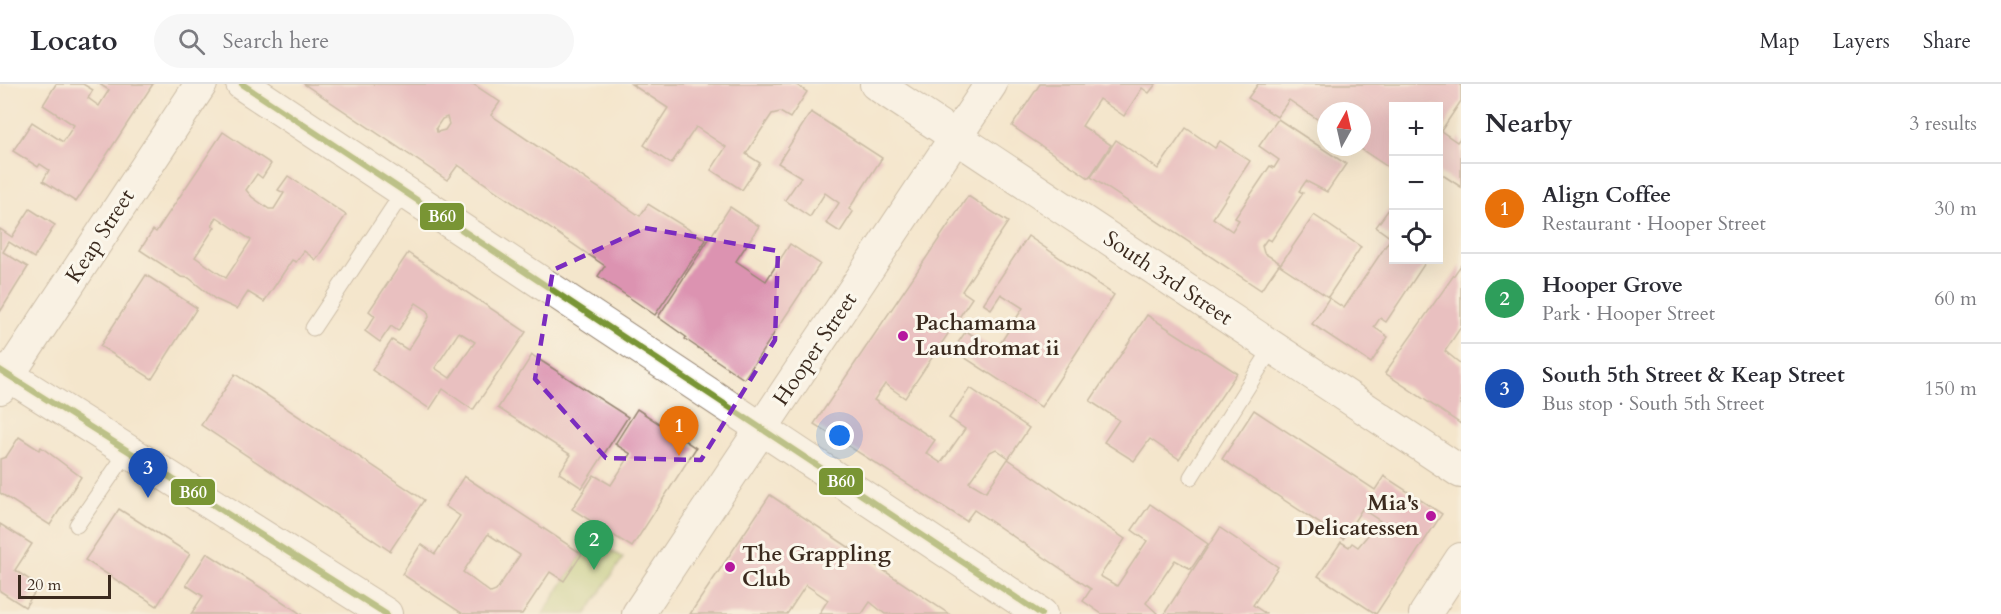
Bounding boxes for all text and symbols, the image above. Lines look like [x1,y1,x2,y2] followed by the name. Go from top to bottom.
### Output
[154,14,574,68] search box
[30,22,118,60] text: Locato
[175,25,208,58] icon: search
[223,26,329,56] text: Search here
[1760,27,1800,56] text: Map
[1833,27,1890,56] text: Layers
[1923,27,1971,56] text: Share
[1317,102,1371,156] north arrow
[1389,102,1443,264] map controls
[1389,102,1443,156] button: +
[1485,106,1573,141] text: Nearby
[1909,110,1977,137] text: 3 results
[1389,156,1443,210] button: −
[1542,180,1671,210] text: Align Coffee
[58,183,142,289] street label: Keap Street
[1499,195,1510,222] text: 1
[1934,195,1977,222] text: 30 m
[419,202,465,231] line badge: B60
[428,206,456,228] text: B60
[1389,210,1443,264] button: locate
[1542,210,1766,237] text: Restaurant · Hooper Street
[1098,224,1239,332] street label: South 3rd Street
[1542,270,1683,300] text: Hooper Grove
[1499,285,1510,312] text: 2
[1934,285,1977,312] text: 60 m
[766,286,864,412] street label: Hooper Street
[1542,300,1715,327] text: Park · Hooper Street
[915,308,1060,363] place label: Pachamama Laundromat ii
[896,329,910,343] marker: Pachamama Laundromat ii
[1542,360,1845,390] text: South 5th Street & Keap Street
[1499,375,1510,402] text: 3
[1924,375,1977,402] text: 150 m
[1542,390,1764,417] text: Bus stop · South 5th Street
[660,406,698,456] pin: 1
[825,421,854,450] your location
[128,448,168,498] pin: 3
[818,467,864,496] line badge: B60
[827,471,855,493] text: B60
[170,478,216,506] line badge: B60
[179,482,207,504] text: B60
[1296,488,1419,543] place label: Mia's Delicatessen
[1424,509,1438,523] marker: Mia's Delicatessen
[574,520,614,570] pin: 2
[742,539,892,594] place label: The Grappling Club
[723,560,737,574] marker: The Grappling Club
[18,572,111,600] scale bar
[27,574,61,596] text: 20 m

